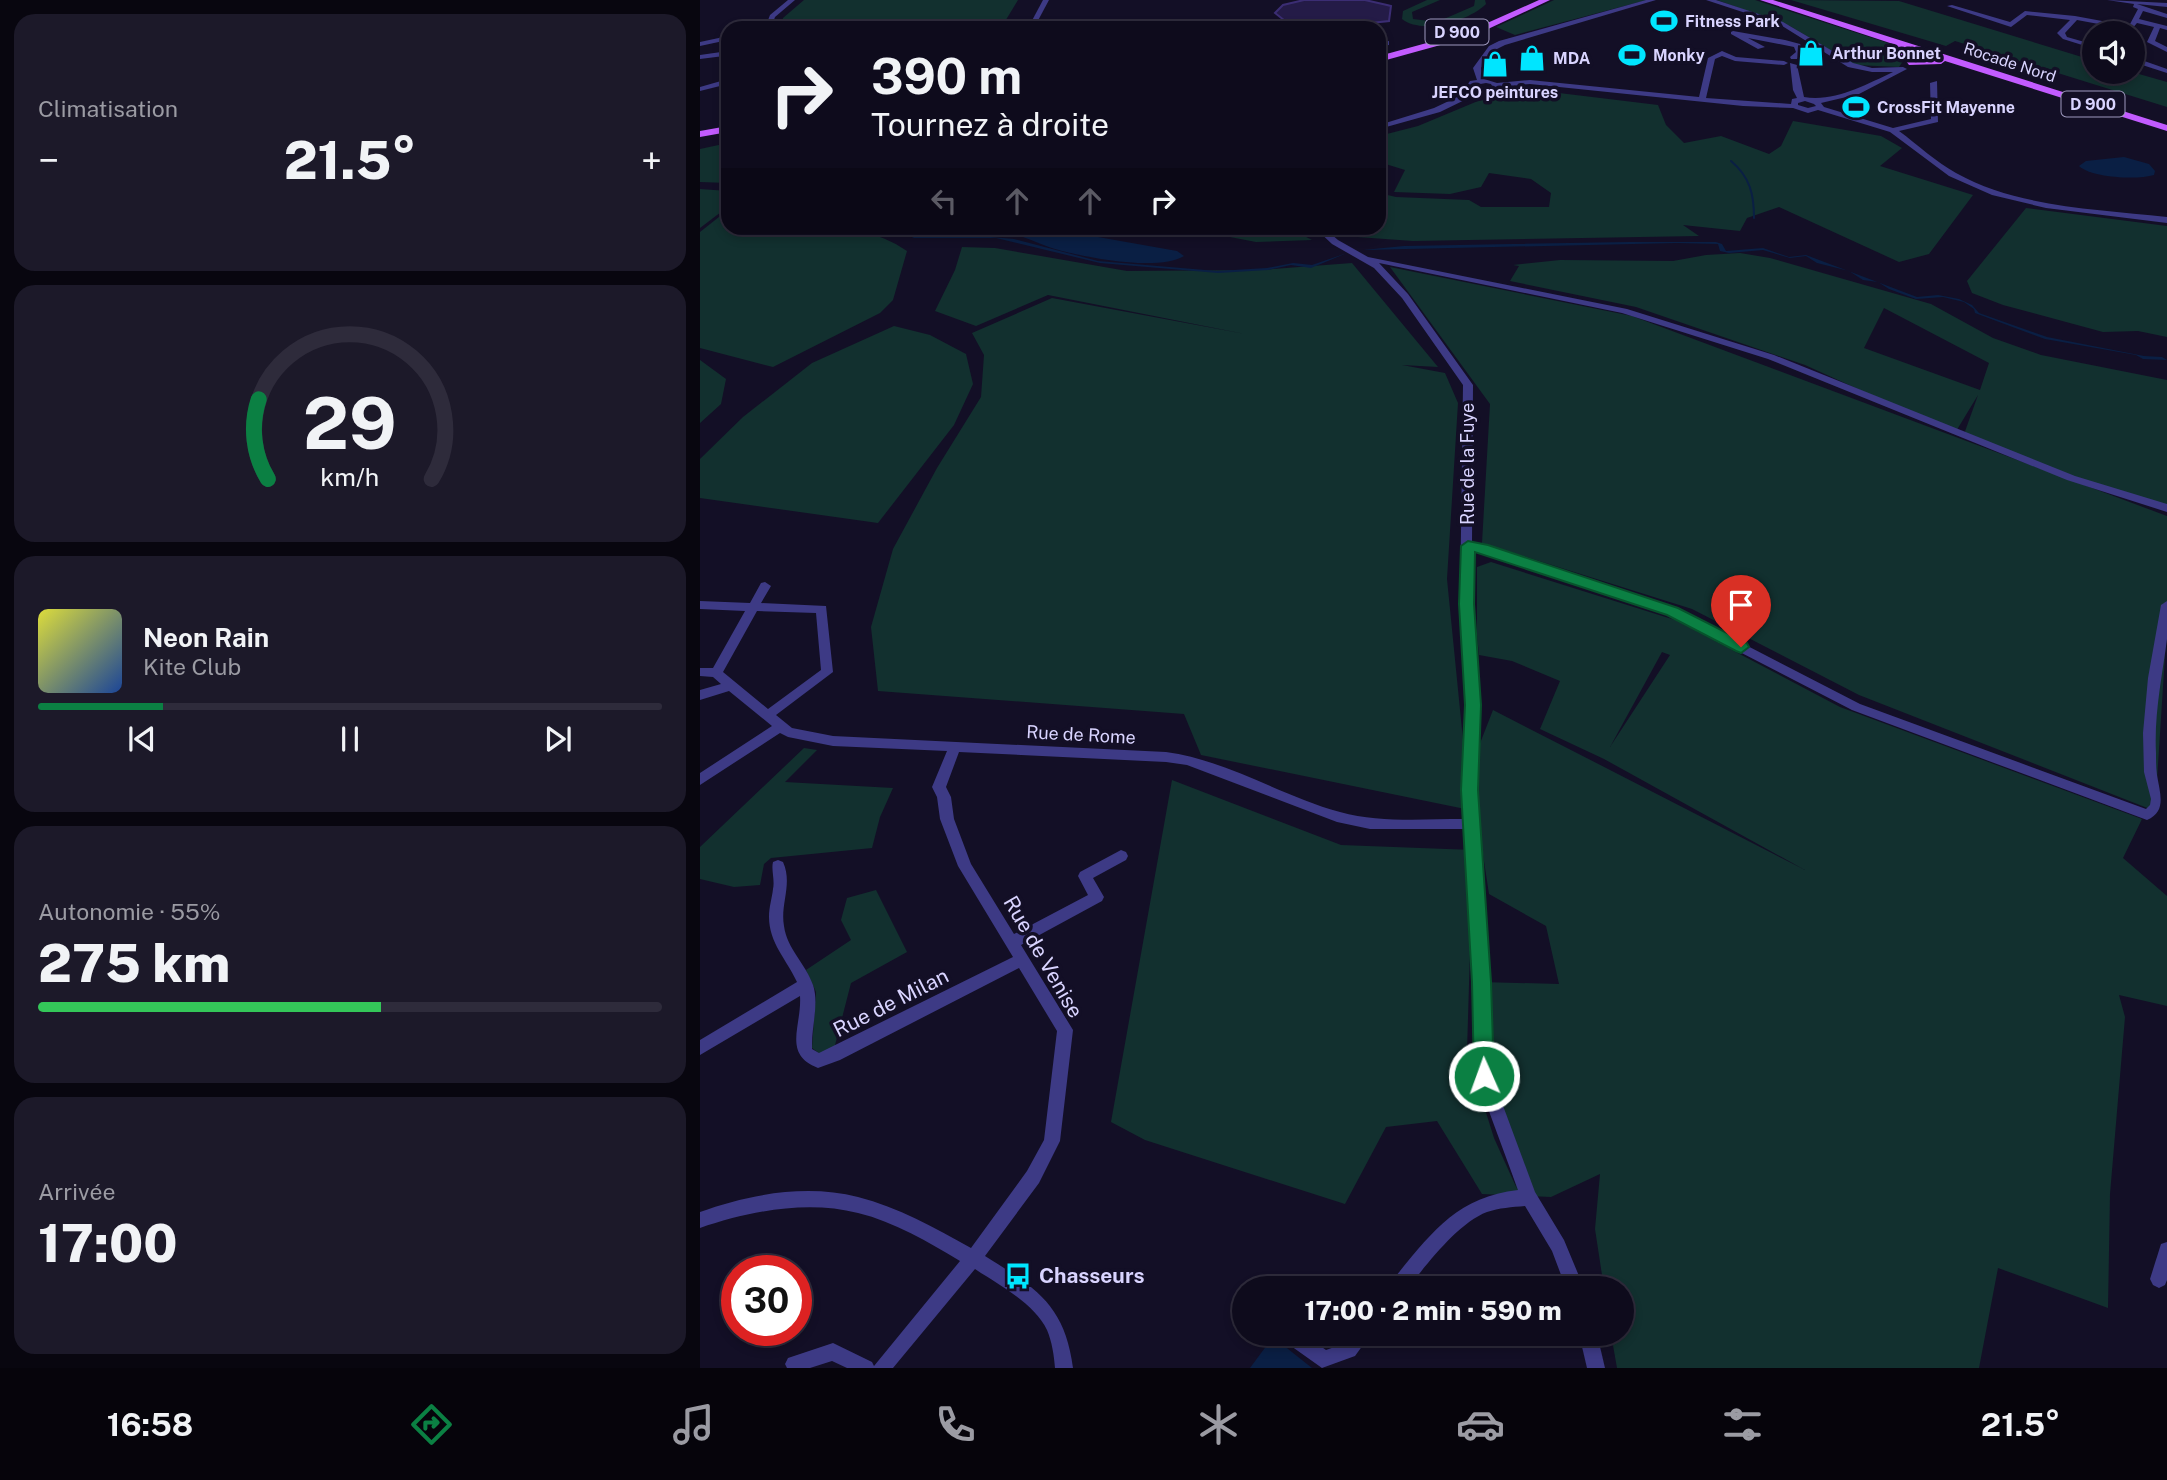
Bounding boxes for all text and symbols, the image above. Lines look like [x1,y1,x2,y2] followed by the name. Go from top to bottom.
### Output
[1649,6,1679,36] sports icon: Fitness Park
[1685,12,1780,31] place label: Fitness Park
[1426,20,1488,44] road number: D 900
[2082,21,2145,84] map controls
[2082,21,2145,84] button: sound
[1796,38,1826,68] shop icon: Arthur Bonnet
[1961,39,2058,86] street label: Rocade Nord
[1617,40,1647,70] sports icon: Monky
[1517,43,1547,73] shop icon: MDA
[1832,44,1941,63] place label: Arthur Bonnet
[1653,46,1705,65] place label: Monky
[871,47,1022,105] text: 390 m
[756,49,847,140] icon: right
[1480,49,1510,79] shop icon: JEFCO peintures
[1553,49,1591,68] place label: MDA
[1432,83,1558,102] place label: JEFCO peintures
[1841,92,1871,122] sports icon: CrossFit Mayenne
[2062,92,2124,116] road number: D 900
[38,95,178,122] text: Climatisation
[1877,98,2015,117] place label: CrossFit Mayenne
[871,106,1109,143] text: Tournez à droite
[284,130,416,191] text: 21.5°
[38,138,59,183] text: −
[641,138,662,183] text: +
[925,182,963,220] icon: left
[998,182,1036,220] icon: ahead
[1071,182,1109,220] icon: ahead
[1144,182,1182,220] icon: right
[303,381,397,466] text: 29
[1457,403,1478,525] street label: Rue de la Fuye
[321,462,379,492] text: km/h
[1711,575,1771,647] pin
[1722,586,1760,624] icon: arrive
[143,622,269,653] text: Neon Rain
[143,653,241,680] text: Kite Club
[123,720,161,758] icon: previous
[331,720,369,758] icon: pause
[539,720,577,758] icon: next
[1026,721,1136,748] street label: Rue de Rome
[998,891,1088,1022] street label: Rue de Venise
[38,898,220,925] text: Autonomie · 55%
[38,933,230,994] text: 275 km
[829,963,953,1042] street label: Rue de Milan
[1447,1039,1521,1113] position arrow
[38,1178,115,1205] text: Arrivée
[38,1213,178,1274] text: 17:00
[721,1255,812,1346] speed limit sign: 30
[1003,1261,1033,1291] bus stop icon: Chasseurs
[1039,1263,1145,1288] place label: Chasseurs
[1304,1295,1562,1326] text: 17:00 · 2 min · 590 m
[407,1400,456,1449] icon: directions
[669,1400,718,1449] icon: music
[931,1400,980,1449] icon: phone
[1194,1400,1243,1449] icon: climate
[1456,1400,1505,1449] icon: car
[1718,1400,1767,1449] icon: filters
[107,1406,193,1443] text: 16:58
[1981,1406,2060,1443] text: 21.5°

